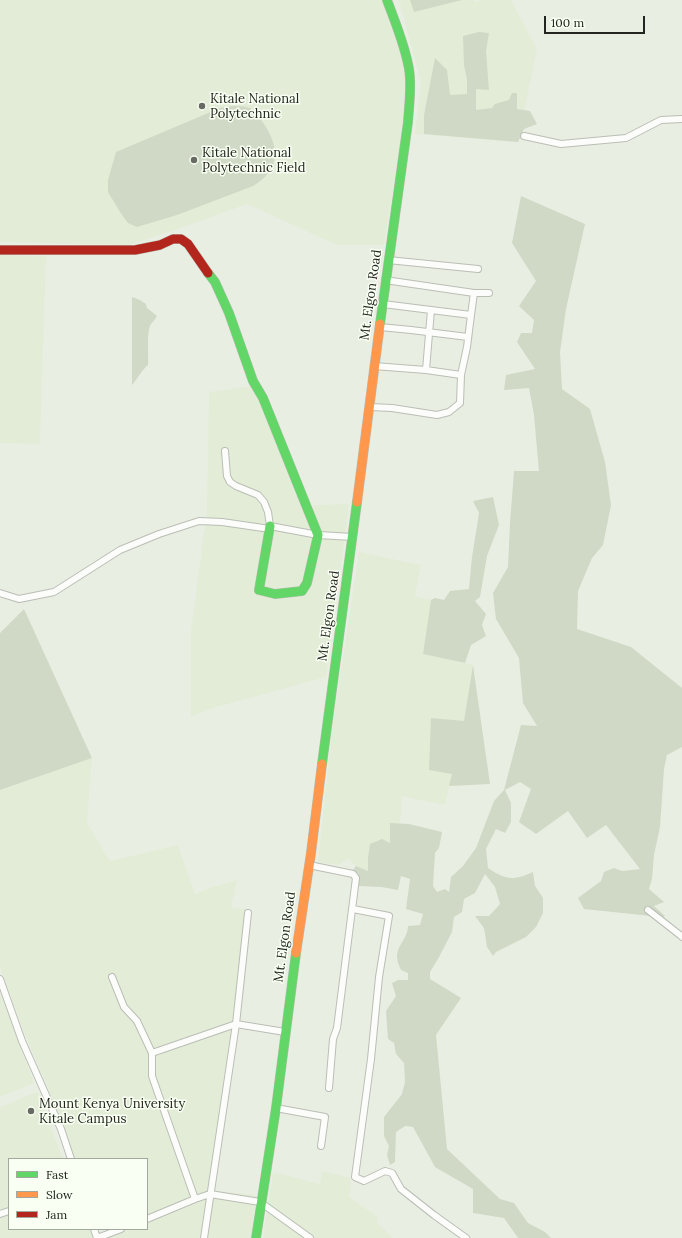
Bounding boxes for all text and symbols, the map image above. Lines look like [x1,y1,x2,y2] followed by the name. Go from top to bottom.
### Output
[546,8,647,34] scale bar
[551,15,584,30] text: 100 m
[210,91,299,122] place label: Kitale National Polytechnic
[197,101,207,111] marker: Kitale National Polytechnic
[202,145,305,176] place label: Kitale National Polytechnic Field
[189,155,199,165] marker: Kitale National Polytechnic Field
[357,249,385,341] street label: Mt. Elgon Road
[315,570,343,662] street label: Mt. Elgon Road
[271,891,299,983] street label: Mt. Elgon Road
[39,1096,185,1127] place label: Mount Kenya University Kitale Campus
[26,1106,36,1116] marker: Mount Kenya University Kitale Campus
[8,1158,148,1230] legend
[46,1167,69,1182] text: Fast
[46,1187,73,1202] text: Slow
[46,1207,67,1222] text: Jam

